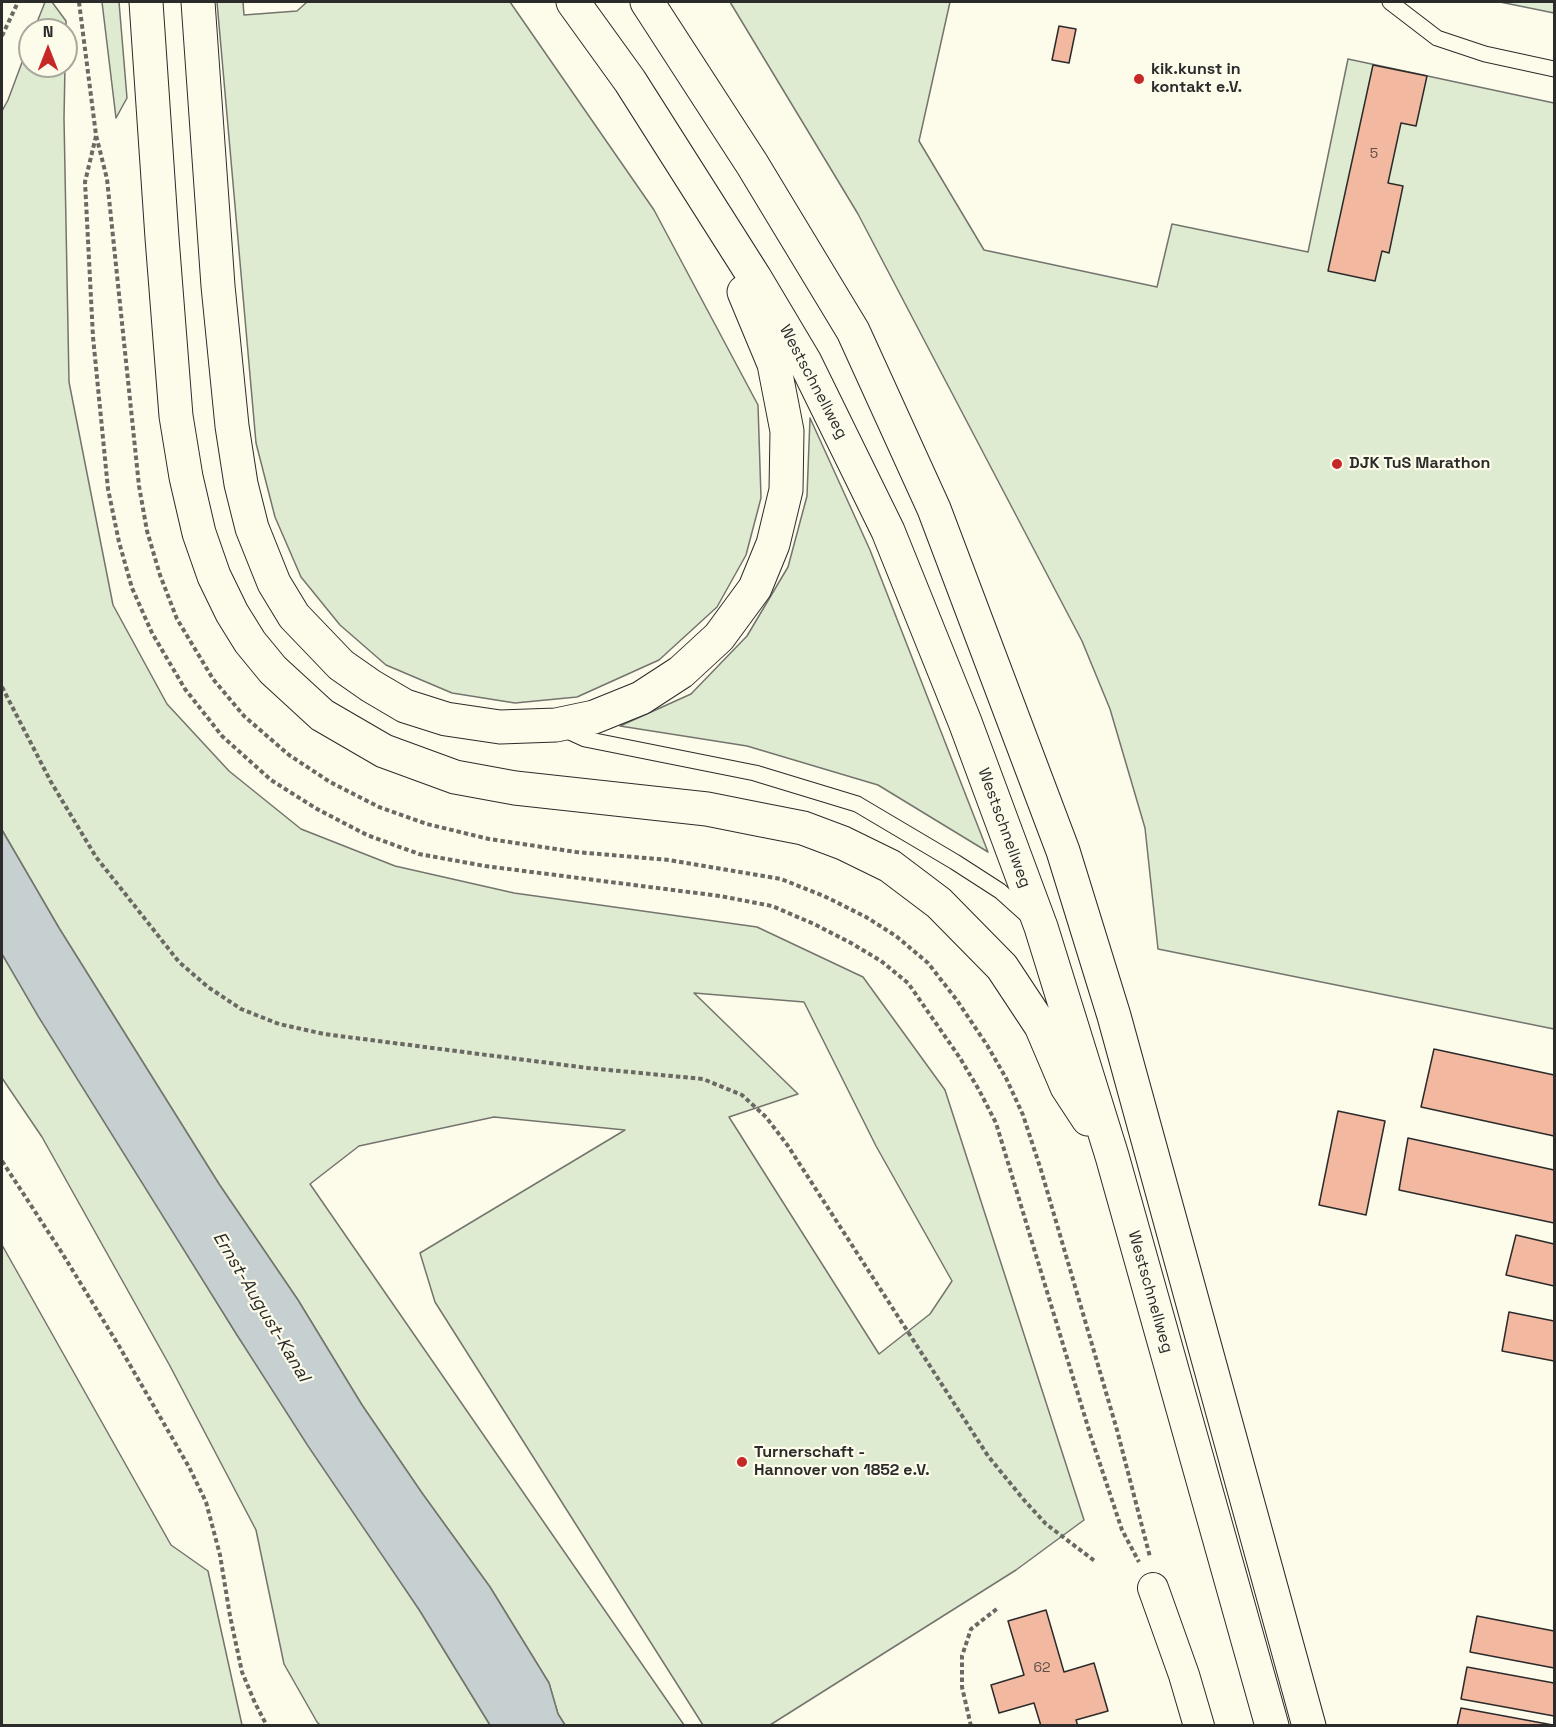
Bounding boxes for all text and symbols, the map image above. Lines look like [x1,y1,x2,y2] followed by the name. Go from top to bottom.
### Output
[18,18,78,78] north arrow
[43,21,53,42] text: N
[1151,60,1242,98] place label: kik.kunst in kontakt e.V.
[1132,72,1146,86] marker: kik.kunst in kontakt e.V.
[1370,146,1378,162] house number: 5
[775,322,851,442] street label: Westschnellweg
[1349,454,1490,474] place label: DJK TuS Marathon
[1330,457,1344,471] marker: DJK TuS Marathon
[973,765,1035,891] street label: Westschnellweg
[208,1228,314,1386] water label: Ernst-August-Kanal
[1123,1229,1177,1355] street label: Westschnellweg
[754,1443,930,1481] place label: Turnerschaft - Hannover von 1852 e.V.
[735,1455,749,1469] marker: Turnerschaft - Hannover von 1852 e.V.
[1034,1660,1050,1676] house number: 62

